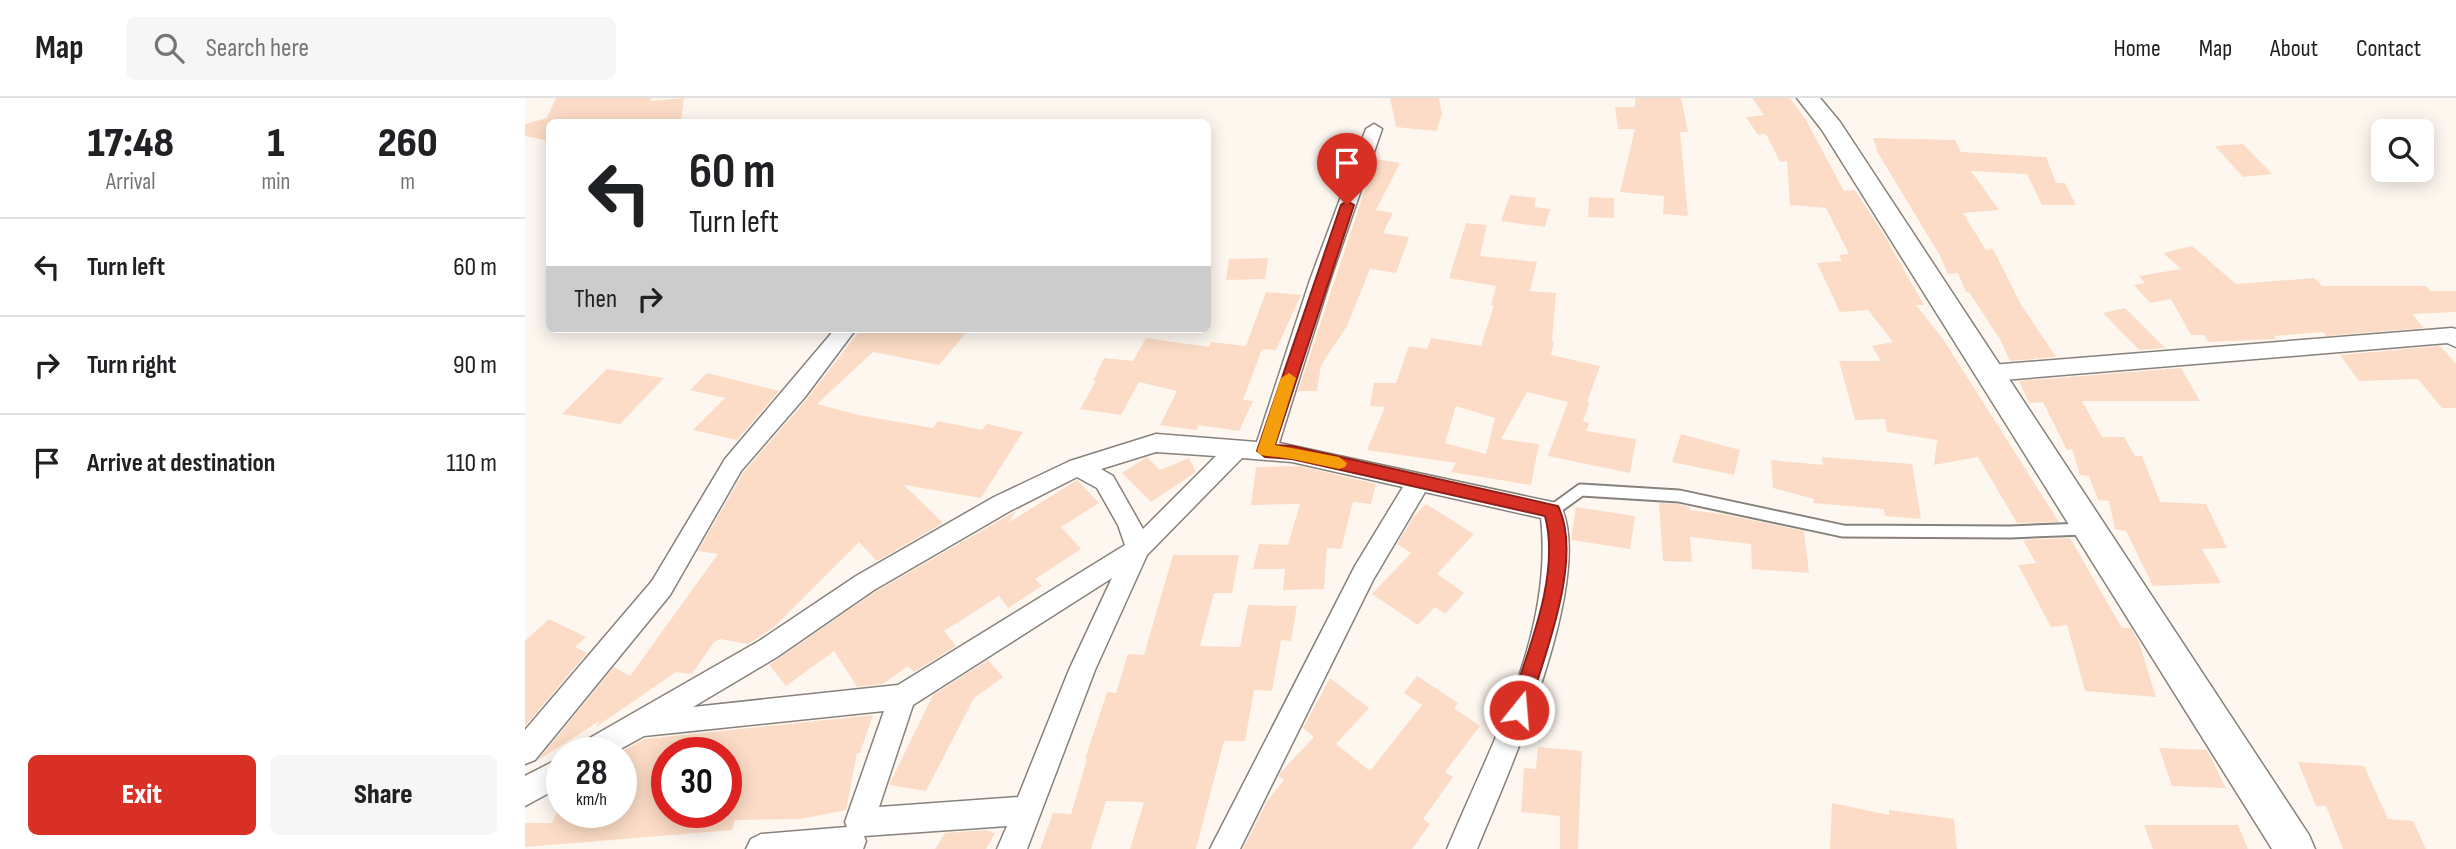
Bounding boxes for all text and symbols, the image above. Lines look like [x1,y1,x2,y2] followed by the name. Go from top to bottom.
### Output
[126,17,616,80] search box
[35,28,84,68] text: Map
[150,29,188,67] icon: search
[206,33,309,64] text: Search here
[2113,34,2161,63] text: Home
[2199,34,2232,63] text: Map
[2270,34,2318,63] text: About
[2356,34,2421,63] text: Contact
[87,118,174,169] text: 17:48
[267,118,285,169] text: 1
[378,118,438,169] text: 260
[2371,119,2434,182] map controls
[2371,119,2434,182] button: search
[1317,133,1377,205] pin
[689,143,776,202] text: 60 m
[1328,144,1366,182] icon: arrive
[574,147,665,238] icon: left
[106,168,155,196] text: Arrival
[261,168,290,196] text: min
[400,168,415,196] text: m
[689,203,779,242] text: Turn left
[28,248,66,286] icon: left
[87,252,165,283] text: Turn left
[453,252,497,283] text: 60 m
[631,280,669,318] icon: right
[574,284,617,315] text: Then
[28,346,66,384] icon: right
[87,350,176,381] text: Turn right
[453,350,497,381] text: 90 m
[28,444,66,482] icon: arrive
[87,448,275,479] text: Arrive at destination
[446,448,497,479] text: 110 m
[1482,673,1556,747] position arrow
[651,737,742,828] speed limit sign: 30
[576,752,607,795] text: 28
[28,755,256,835] button: Exit
[270,755,497,835] button: Share
[576,789,607,810] text: km/h

